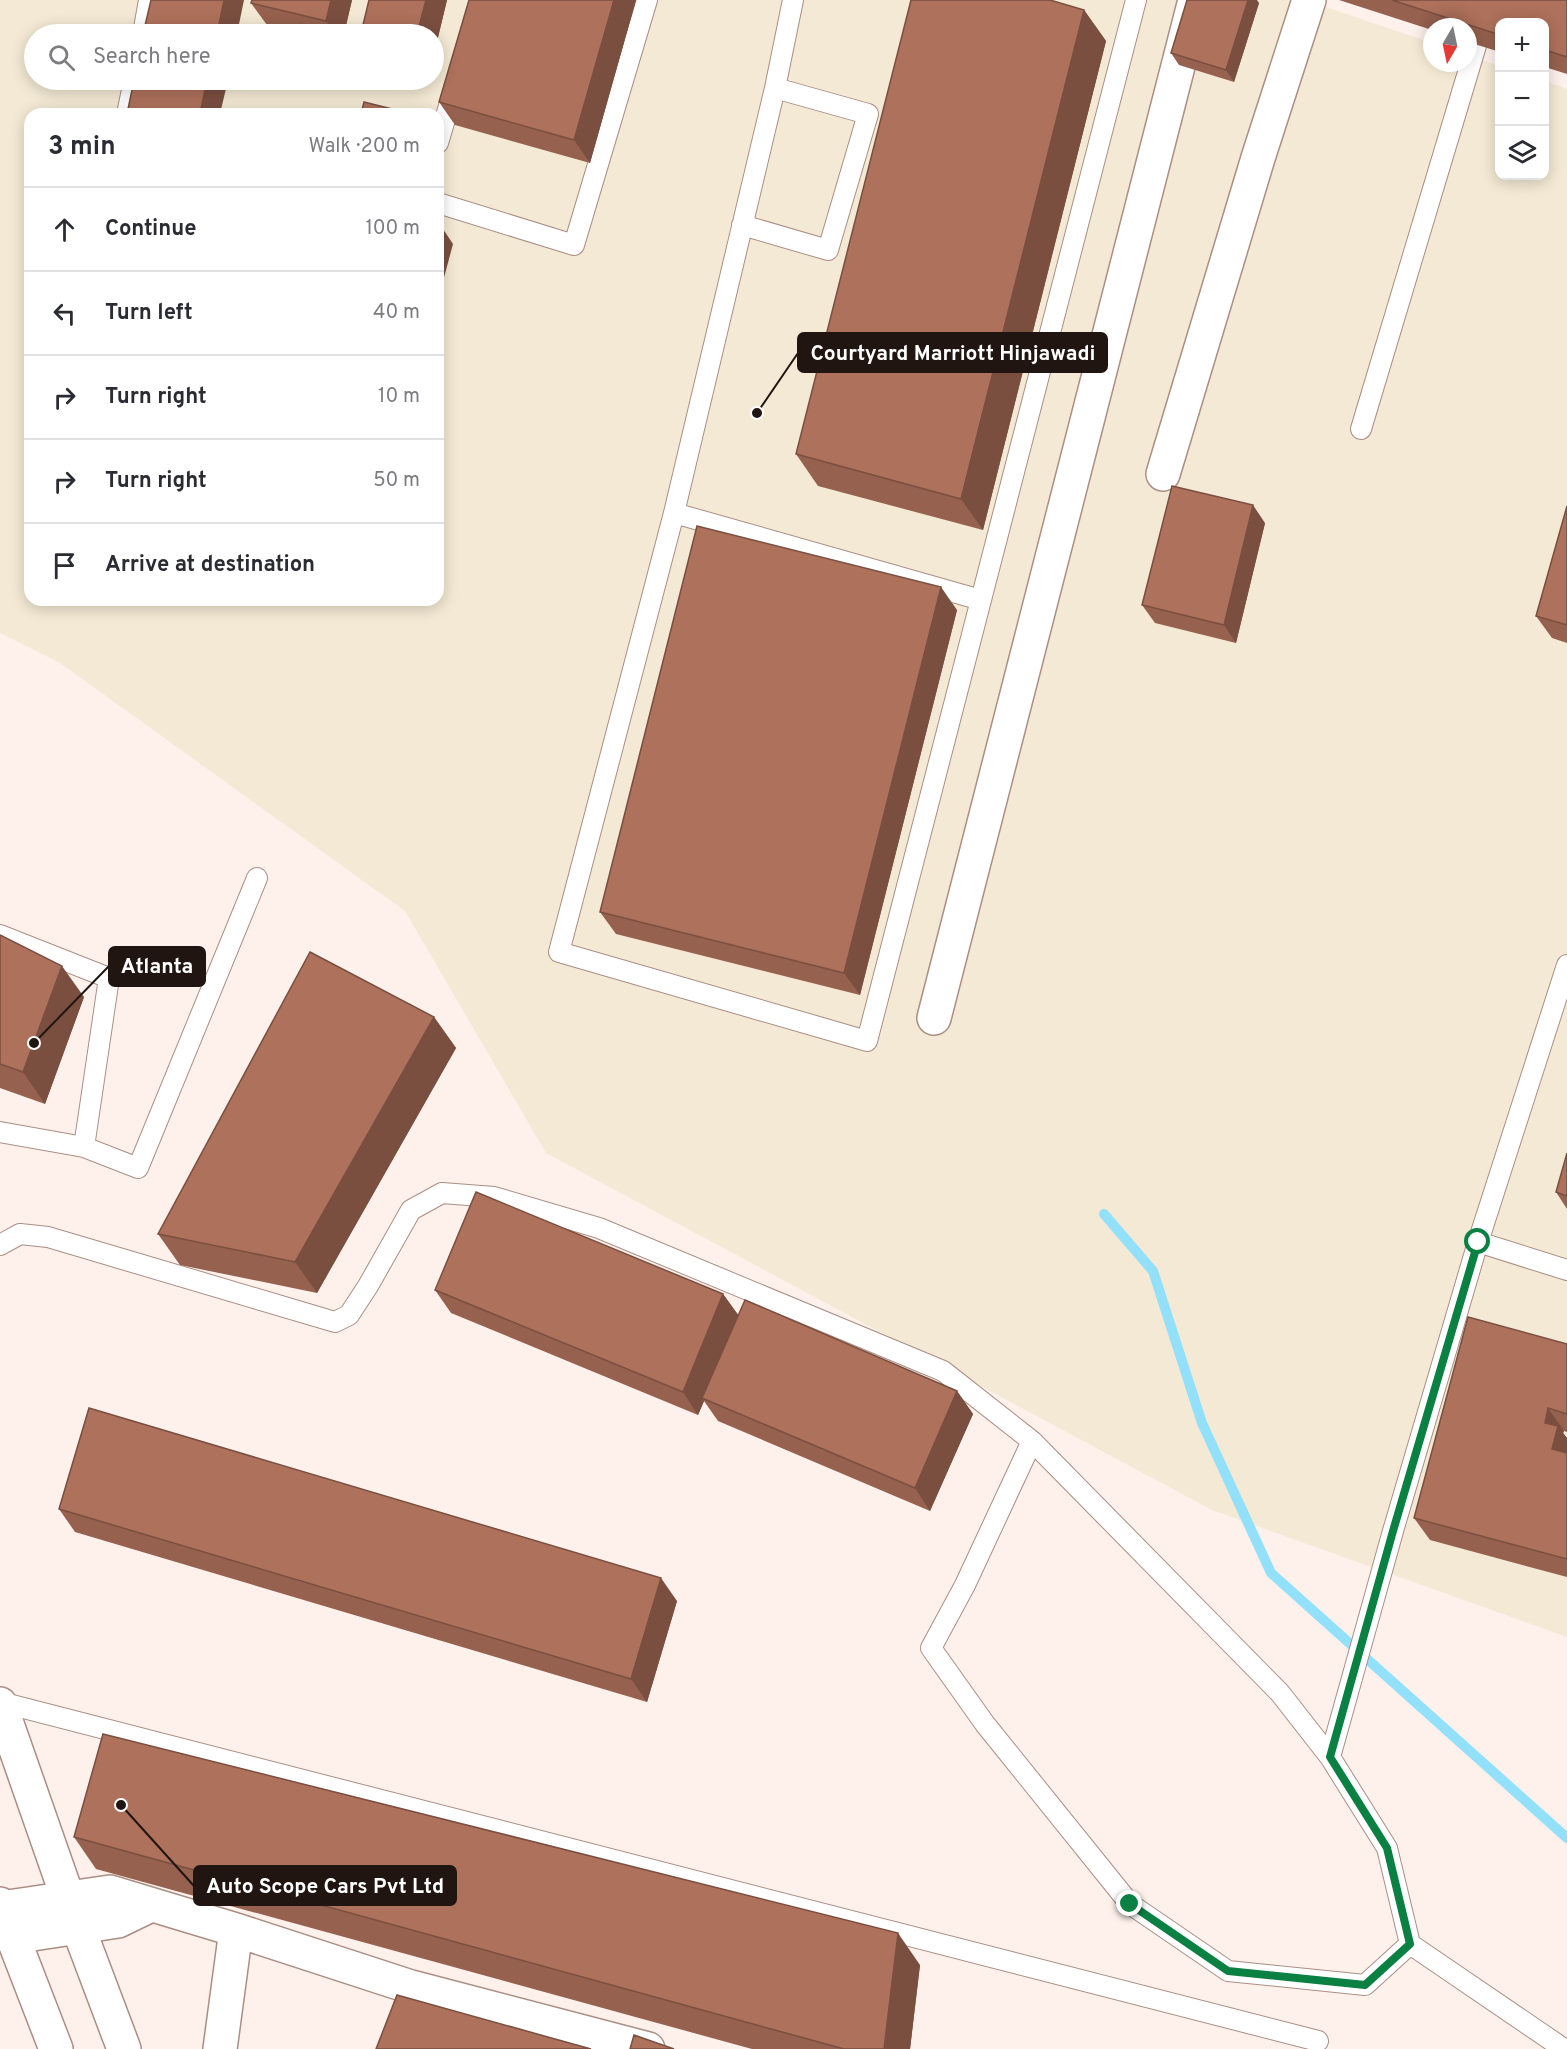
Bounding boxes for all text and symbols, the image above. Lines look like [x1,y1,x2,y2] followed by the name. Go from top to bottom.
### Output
[1423,18,1477,72] north arrow
[1495,18,1549,180] map controls
[1495,18,1549,72] button: +
[24,24,444,90] search box
[45,41,78,74] icon: search
[93,44,211,71] text: Search here
[1495,72,1549,126] button: −
[1495,126,1549,180] button: layers
[48,131,116,164] text: 3 min
[309,134,420,160] text: Walk · 200 m
[48,213,81,246] icon: ahead
[105,216,196,243] text: Continue
[365,216,420,242] text: 100 m
[48,297,81,330] icon: left
[105,300,193,327] text: Turn left
[373,300,420,326] text: 40 m
[798,333,1107,372] callout: Courtyard Marriott Hinjawadi
[810,341,1096,368] text: Courtyard Marriott Hinjawadi
[48,381,81,414] icon: right
[105,384,207,411] text: Turn right
[378,384,420,410] text: 10 m
[48,465,81,498] icon: right
[105,468,207,495] text: Turn right
[373,468,420,494] text: 50 m
[48,549,81,582] icon: arrive
[105,552,315,579] text: Arrive at destination
[109,947,205,986] callout: Atlanta
[121,954,193,981] text: Atlanta
[1464,1228,1490,1254] route start
[194,1866,456,1905] callout: Auto Scope Cars Pvt Ltd
[206,1874,444,1901] text: Auto Scope Cars Pvt Ltd
[1116,1890,1142,1916] route end

